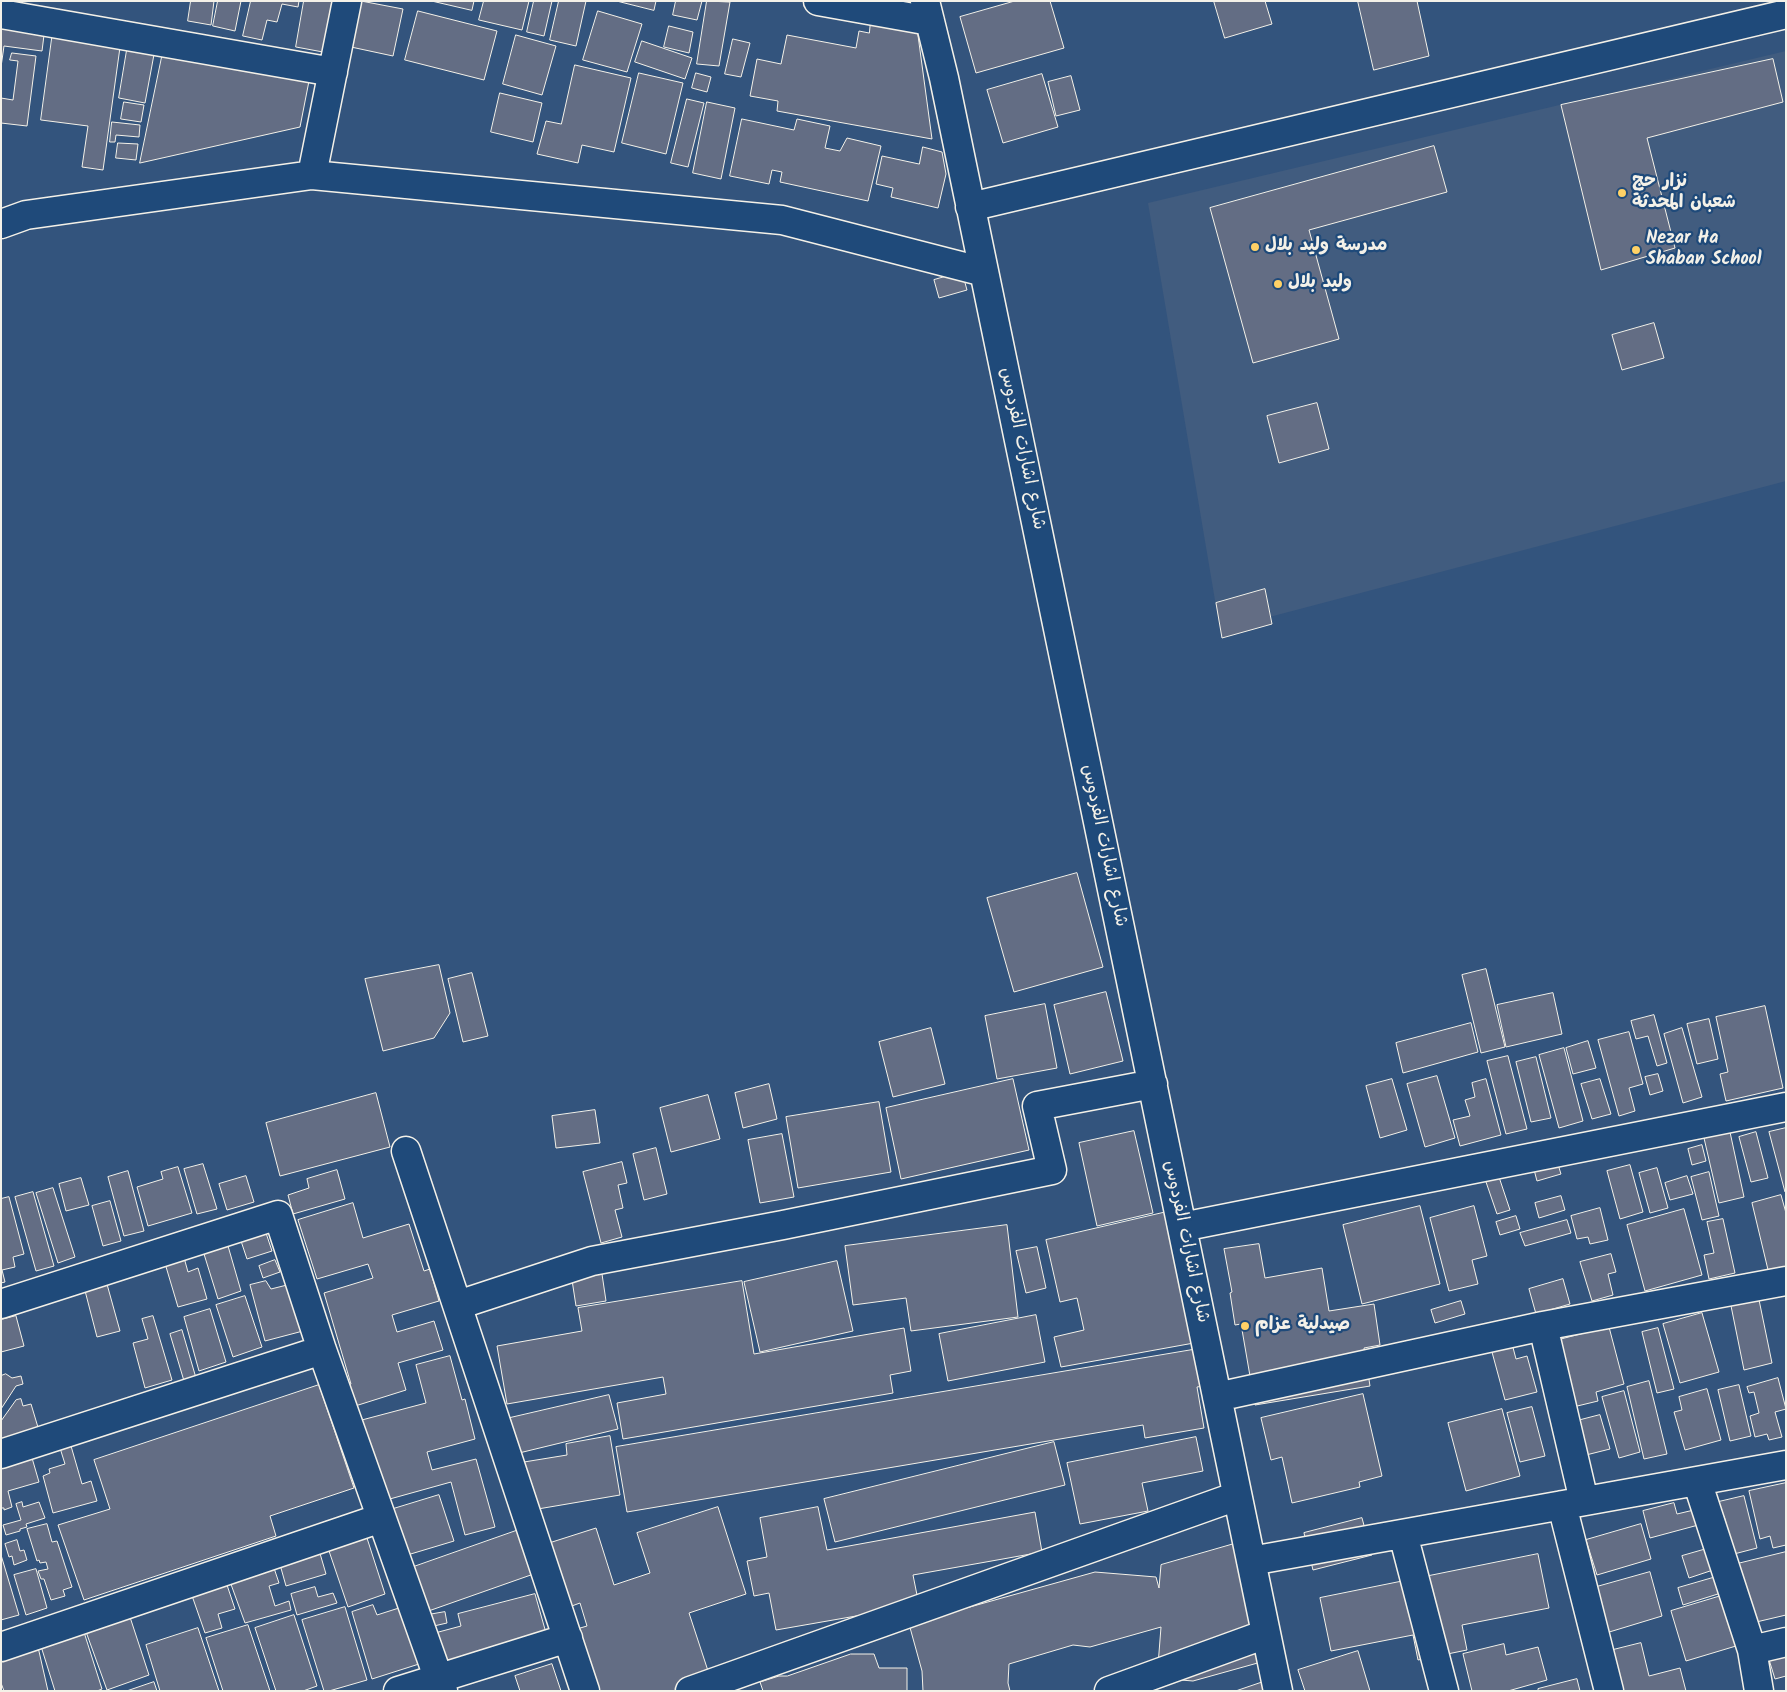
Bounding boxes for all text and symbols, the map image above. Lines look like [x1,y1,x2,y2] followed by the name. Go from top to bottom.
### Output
[1632,172,1736,214] place label: نزار حج شعبان المحدثة
[1616,187,1628,199] marker: نزار حج شعبان المحدثة
[1646,229,1762,272] place label: Nezar Ha Shaban School
[1265,236,1387,258] place label: مدرسة وليد بلال
[1249,241,1261,253] marker: مدرسة وليد بلال
[1630,244,1642,256] marker: Nezar Ha Shaban School
[1288,273,1352,295] place label: وليد بلال
[1272,278,1284,290] marker: وليد بلال
[993,366,1049,532] street label: شارع اشارات الفردوس
[1075,763,1131,929] street label: شارع اشارات الفردوس
[1157,1159,1213,1325] street label: شارع اشارات الفردوس
[1255,1315,1350,1337] place label: صيدلية عزام
[1239,1320,1251,1332] marker: صيدلية عزام

